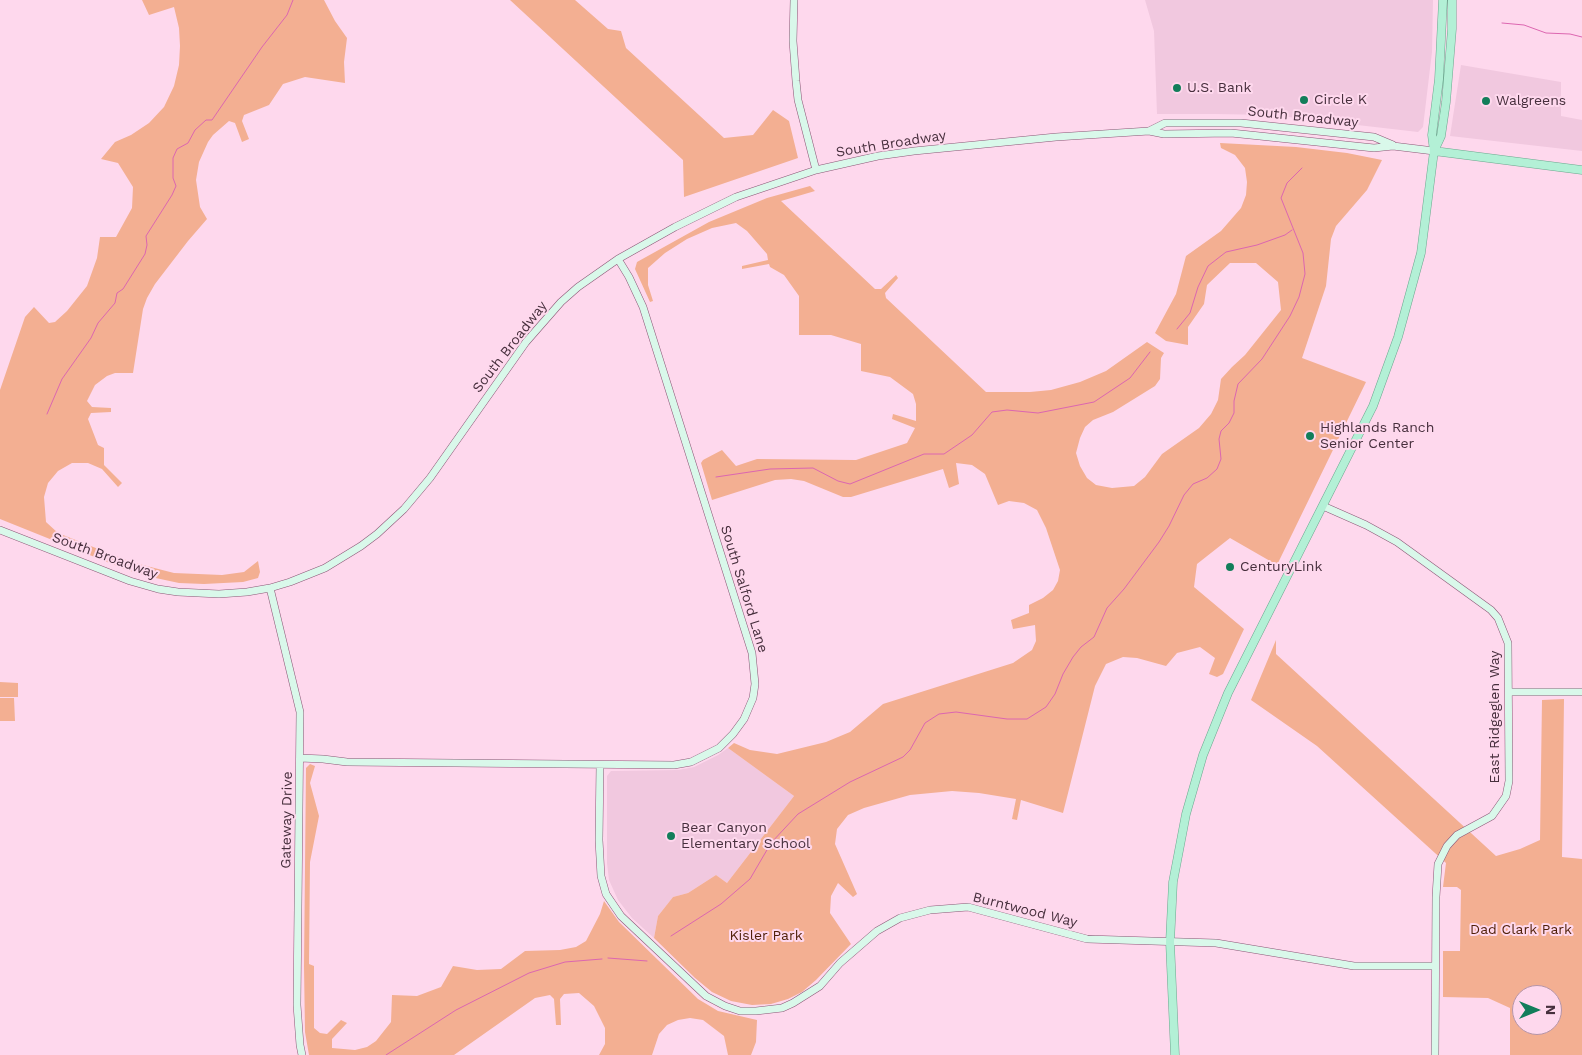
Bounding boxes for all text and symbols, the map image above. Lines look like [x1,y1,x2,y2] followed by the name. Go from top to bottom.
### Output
[1187,80,1251,96] place label: U.S. Bank
[1171,82,1183,94] marker: U.S. Bank
[1314,92,1367,108] place label: Circle K
[1496,93,1566,109] place label: Walgreens
[1298,94,1310,106] marker: Circle K
[1480,95,1492,107] marker: Walgreens
[1247,103,1359,131] street label: South Broadway
[835,127,947,161] street label: South Broadway
[469,298,551,396] street label: South Broadway
[1320,420,1434,452] place label: Highlands Ranch Senior Center
[1304,430,1316,442] marker: Highlands Ranch Senior Center
[717,523,771,655] street label: South Salford Lane
[50,529,160,583] street label: South Broadway
[1240,559,1322,575] place label: CenturyLink
[1224,561,1236,573] marker: CenturyLink
[1487,650,1503,784] street label: East Ridgeglen Way
[278,771,296,869] street label: Gateway Drive
[681,820,810,852] place label: Bear Canyon Elementary School
[665,830,677,842] marker: Bear Canyon Elementary School
[971,889,1079,931] street label: Burntwood Way
[1470,922,1572,938] park label: Dad Clark Park
[729,928,803,944] park label: Kisler Park
[1512,985,1562,1035] north arrow
[1543,1005,1559,1015] text: N

